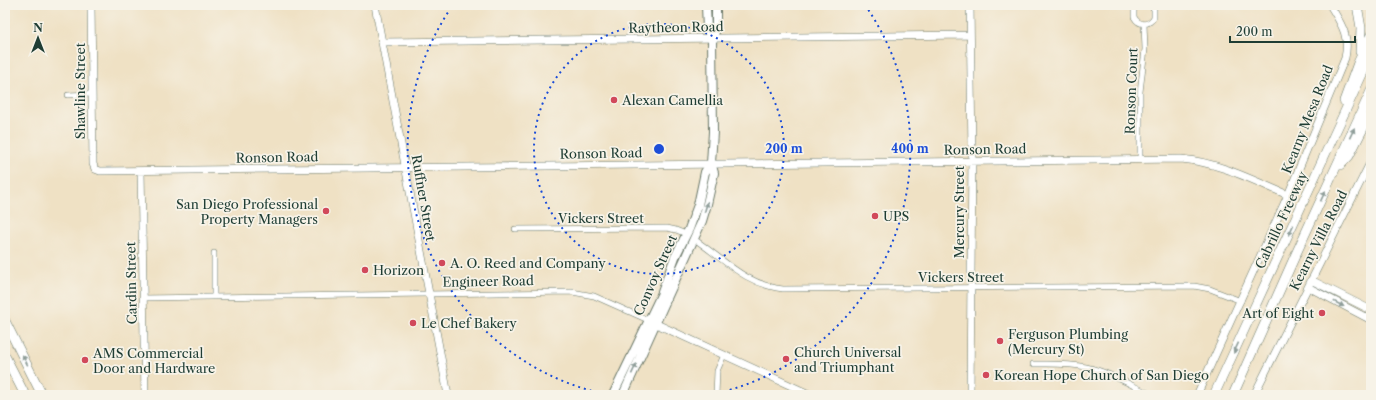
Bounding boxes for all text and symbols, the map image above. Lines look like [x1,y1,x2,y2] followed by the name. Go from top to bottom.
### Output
[18,18,58,58] north arrow
[628,18,724,36] street label: Raytheon Road
[1230,18,1355,44] scale bar
[33,21,43,35] text: N
[1236,24,1273,39] text: 200 m
[72,42,88,139] street label: Shawline Street
[1121,47,1141,135] street label: Ronson Court
[1278,62,1336,176] street label: Kearny Mesa Road
[621,92,723,108] place label: Alexan Camellia
[609,95,619,105] marker: Alexan Camellia
[1349,127,1355,139] one-way arrow
[943,140,1027,158] street label: Ronson Road
[765,141,803,156] text: 200 m
[891,141,929,156] text: 400 m
[652,142,666,156] centre of rings
[559,144,643,162] street label: Ronson Road
[235,148,319,166] street label: Ronson Road
[409,154,440,243] street label: Ruffner Street
[951,165,967,258] street label: Mercury Street
[1251,168,1311,271] street label: Cabrillo Freeway
[1286,187,1350,293] street label: Kearny Villa Road
[1320,190,1326,201] one-way arrow
[176,196,318,227] place label: San Diego Professional Property Managers
[704,200,710,213] one-way arrow
[321,206,331,216] marker: San Diego Professional Property Managers
[883,208,910,224] place label: UPS
[557,210,644,226] street label: Vickers Street
[870,211,880,221] marker: UPS
[1288,224,1294,235] one-way arrow
[630,232,680,318] street label: Convoy Street
[122,241,140,324] street label: Cardin Street
[449,255,606,271] place label: A. O. Reed and Company
[437,258,447,268] marker: A. O. Reed and Company
[373,262,424,278] place label: Horizon
[360,265,370,275] marker: Horizon
[917,269,1004,285] street label: Vickers Street
[442,272,534,290] street label: Engineer Road
[1334,300,1345,307] one-way arrow
[1241,305,1314,321] place label: Art of Eight
[1317,308,1327,318] marker: Art of Eight
[421,315,518,331] place label: Le Chef Bakery
[408,318,418,328] marker: Le Chef Bakery
[1008,326,1128,357] place label: Ferguson Plumbing (Mercury St)
[995,336,1005,346] marker: Ferguson Plumbing (Mercury St)
[1233,342,1239,353] one-way arrow
[794,344,901,375] place label: Church Universal and Triumphant
[92,345,215,376] place label: AMS Commercial Door and Hardware
[22,354,28,366] one-way arrow
[781,354,791,364] marker: Church Universal and Triumphant
[80,355,90,365] marker: AMS Commercial Door and Hardware
[631,364,637,375] one-way arrow
[994,367,1209,383] place label: Korean Hope Church of San Diego
[981,370,991,380] marker: Korean Hope Church of San Diego

